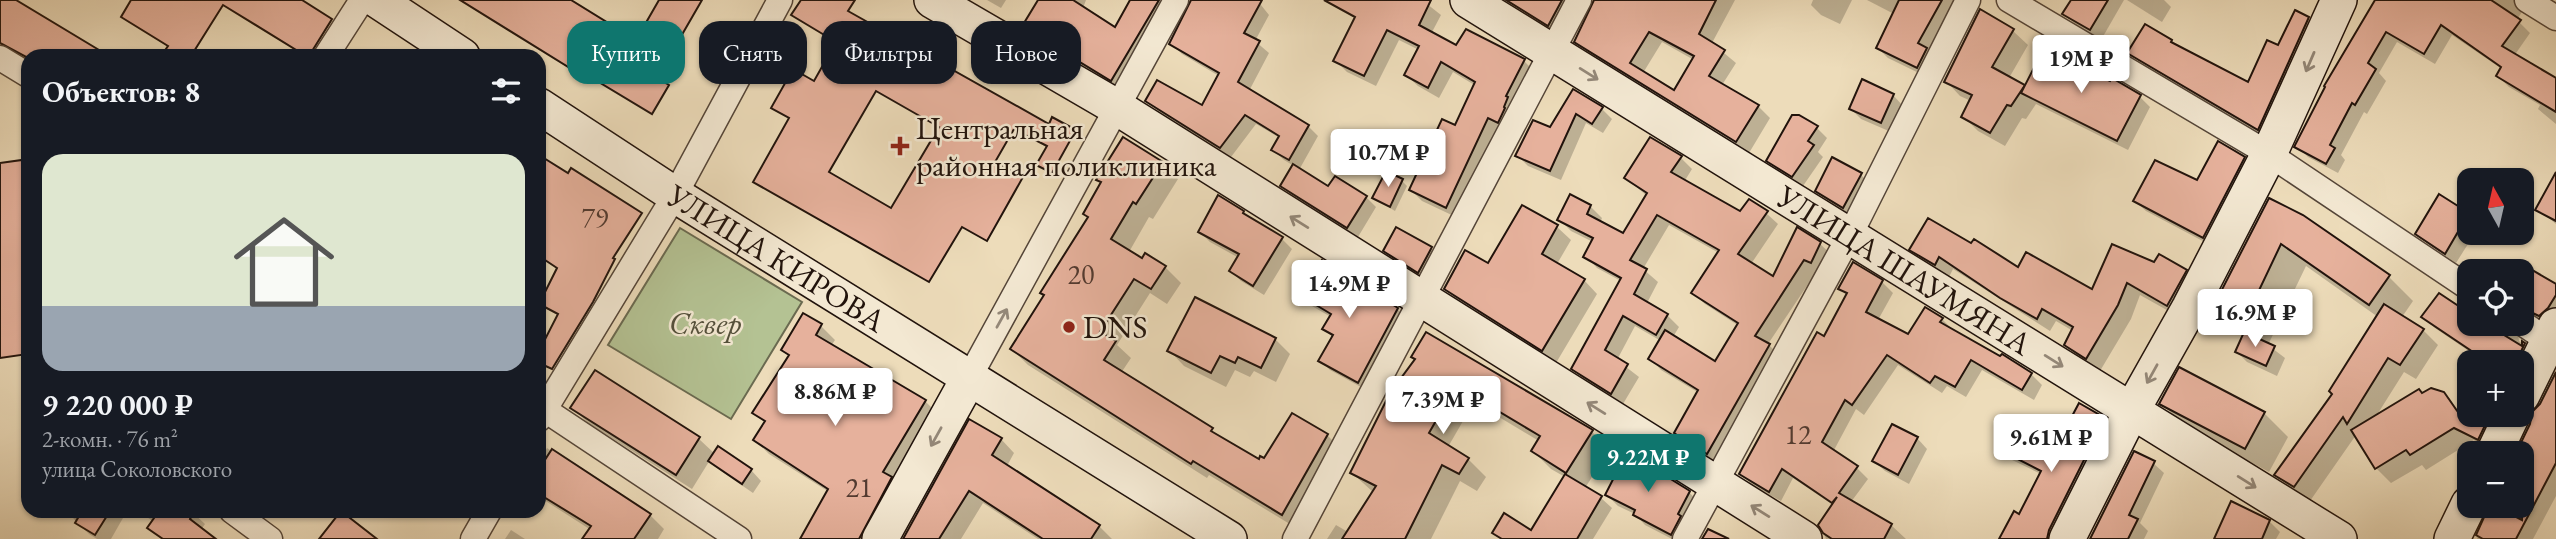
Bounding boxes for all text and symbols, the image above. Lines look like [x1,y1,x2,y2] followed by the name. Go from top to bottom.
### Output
[567,21,685,84] chip: Купить
[699,21,807,84] chip: Снять
[821,21,957,84] chip: Фильтры
[971,21,1081,84] chip: Новое
[2032,36,2130,95] pin: 19M ₽
[2048,43,2114,73] text: 19M ₽
[2303,50,2316,72] one-way arrow
[1579,67,1599,81] one-way arrow
[42,72,200,111] text: Объектов: 8
[487,72,525,110] icon: filters
[916,107,1217,186] place label: Центральная районная поликлиника
[1323,130,1453,189] pin: 10.7M ₽
[890,136,910,156] marker: Центральная районная поликлиника
[1347,137,1429,167] text: 10.7M ₽
[2457,168,2534,245] north arrow
[2457,168,2534,518] map controls
[658,174,894,342] street label: УЛИЦА КИРОВА
[1768,175,2040,365] street label: УЛИЦА ШАУМЯНА
[221,199,347,325] icon: home
[582,199,608,235] house number: 79
[1290,215,1309,230] one-way arrow
[1068,256,1094,292] house number: 20
[2457,259,2534,336] button: locate
[1284,260,1414,320] pin: 14.9M ₽
[1308,268,1390,298] text: 14.9M ₽
[2190,290,2320,349] pin: 16.9M ₽
[2214,297,2296,327] text: 16.9M ₽
[669,302,741,344] park label: Сквер
[1083,306,1147,348] place label: DNS
[996,308,1009,329] one-way arrow
[1061,319,1077,335] marker: DNS
[2457,350,2534,427] button: +
[2043,355,2063,369] one-way arrow
[2145,363,2159,383] one-way arrow
[770,368,900,428] pin: 8.86M ₽
[794,376,876,406] text: 8.86M ₽
[1378,376,1508,436] pin: 7.39M ₽
[1402,384,1484,414] text: 7.39M ₽
[42,385,193,424] text: 9 220 000 ₽
[1586,401,1606,415] one-way arrow
[1986,414,2116,474] pin: 9.61M ₽
[1785,416,1812,452] house number: 12
[2010,422,2092,452] text: 9.61M ₽
[42,424,178,454] text: 2-комн. · 76 m²
[929,427,943,447] one-way arrow
[1583,434,1713,494] pin: 9.22M ₽
[2457,441,2534,518] button: −
[1607,442,1689,472] text: 9.22M ₽
[42,454,232,484] text: улица Соколовского
[846,469,872,505] house number: 21
[2236,475,2256,489] one-way arrow
[1751,504,1771,518] one-way arrow

